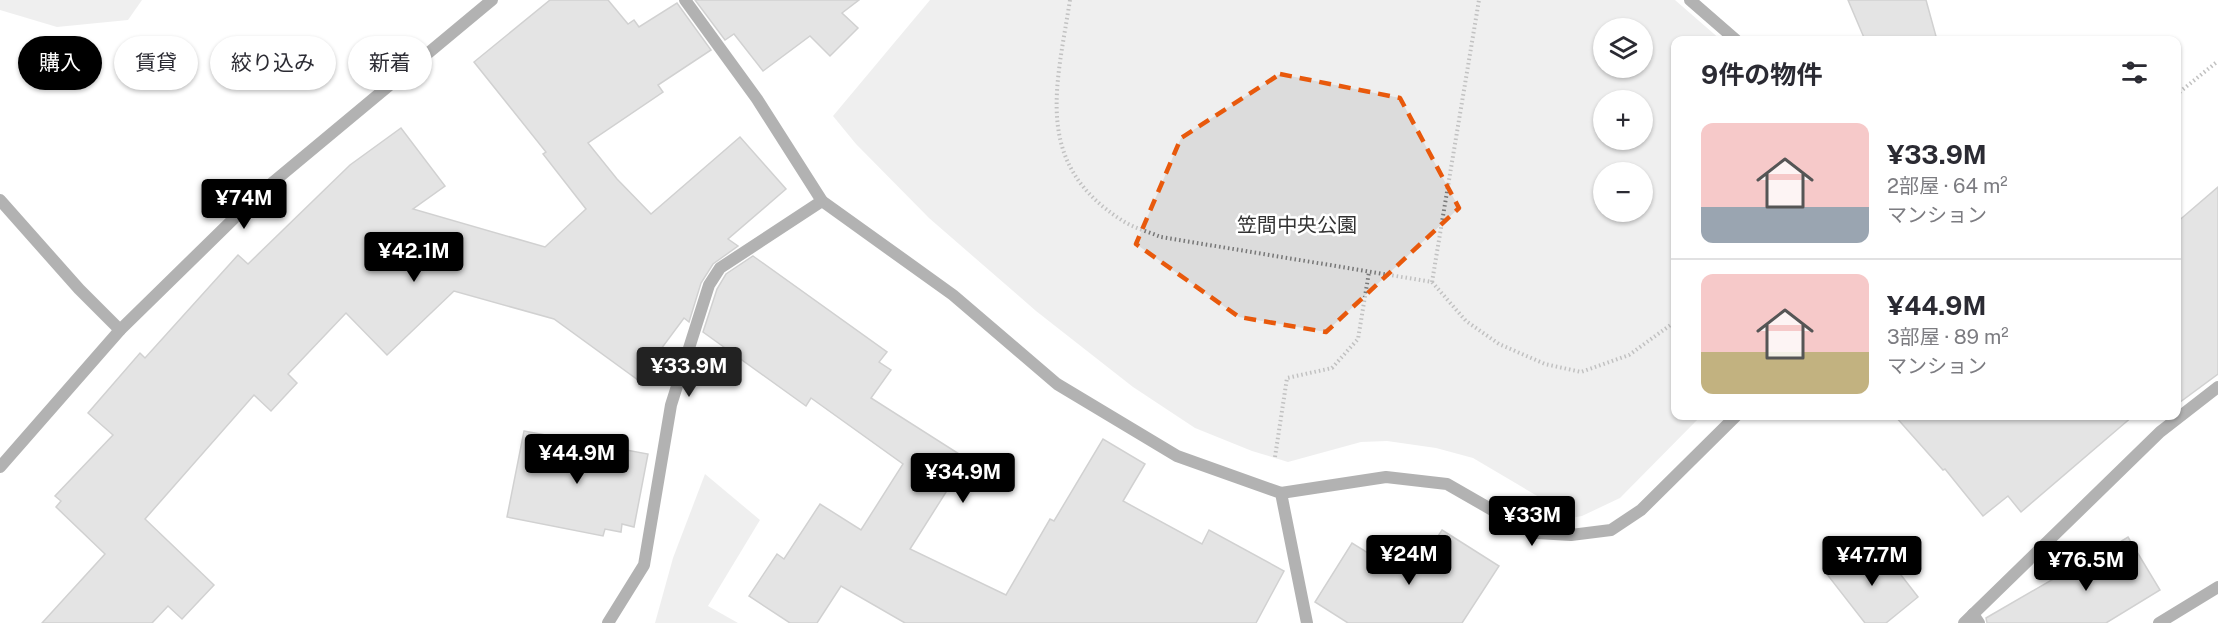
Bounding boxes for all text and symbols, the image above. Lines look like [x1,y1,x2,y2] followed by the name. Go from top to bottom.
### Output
[1593,18,1653,222] map controls
[1593,18,1653,78] button: layers
[18,36,102,90] chip: 購入
[114,36,198,90] chip: 賃貸
[210,36,336,90] chip: 絞り込み
[348,36,432,90] chip: 新着
[2118,56,2151,89] icon: filters
[1701,59,1822,90] text: 9件の物件
[1593,90,1653,150] button: +
[1887,139,1987,170] text: ¥33.9M
[1749,147,1821,219] icon: home
[1593,162,1653,222] button: −
[1887,174,2008,198] text: 2部屋 · 64 m²
[208,179,280,230] pin: ¥74M
[216,186,272,210] text: ¥74M
[1887,203,1987,227] text: マンション
[1237,213,1357,237] park label: 笠間中央公園
[365,232,463,283] pin: ¥42.1M
[378,239,450,263] text: ¥42.1M
[1887,290,1986,321] text: ¥44.9M
[1749,298,1821,370] icon: home
[1887,325,2009,349] text: 3部屋 · 89 m²
[640,347,738,398] pin: ¥33.9M
[651,354,727,378] text: ¥33.9M
[1887,354,1987,378] text: マンション
[528,434,626,485] pin: ¥44.9M
[539,441,615,465] text: ¥44.9M
[914,453,1012,504] pin: ¥34.9M
[925,460,1001,484] text: ¥34.9M
[1496,496,1568,547] pin: ¥33M
[1503,503,1561,527] text: ¥33M
[1373,535,1445,586] pin: ¥24M
[1823,536,1921,587] pin: ¥47.7M
[2037,541,2135,592] pin: ¥76.5M
[1380,542,1438,566] text: ¥24M
[1836,543,1908,567] text: ¥47.7M
[2048,548,2124,572] text: ¥76.5M

